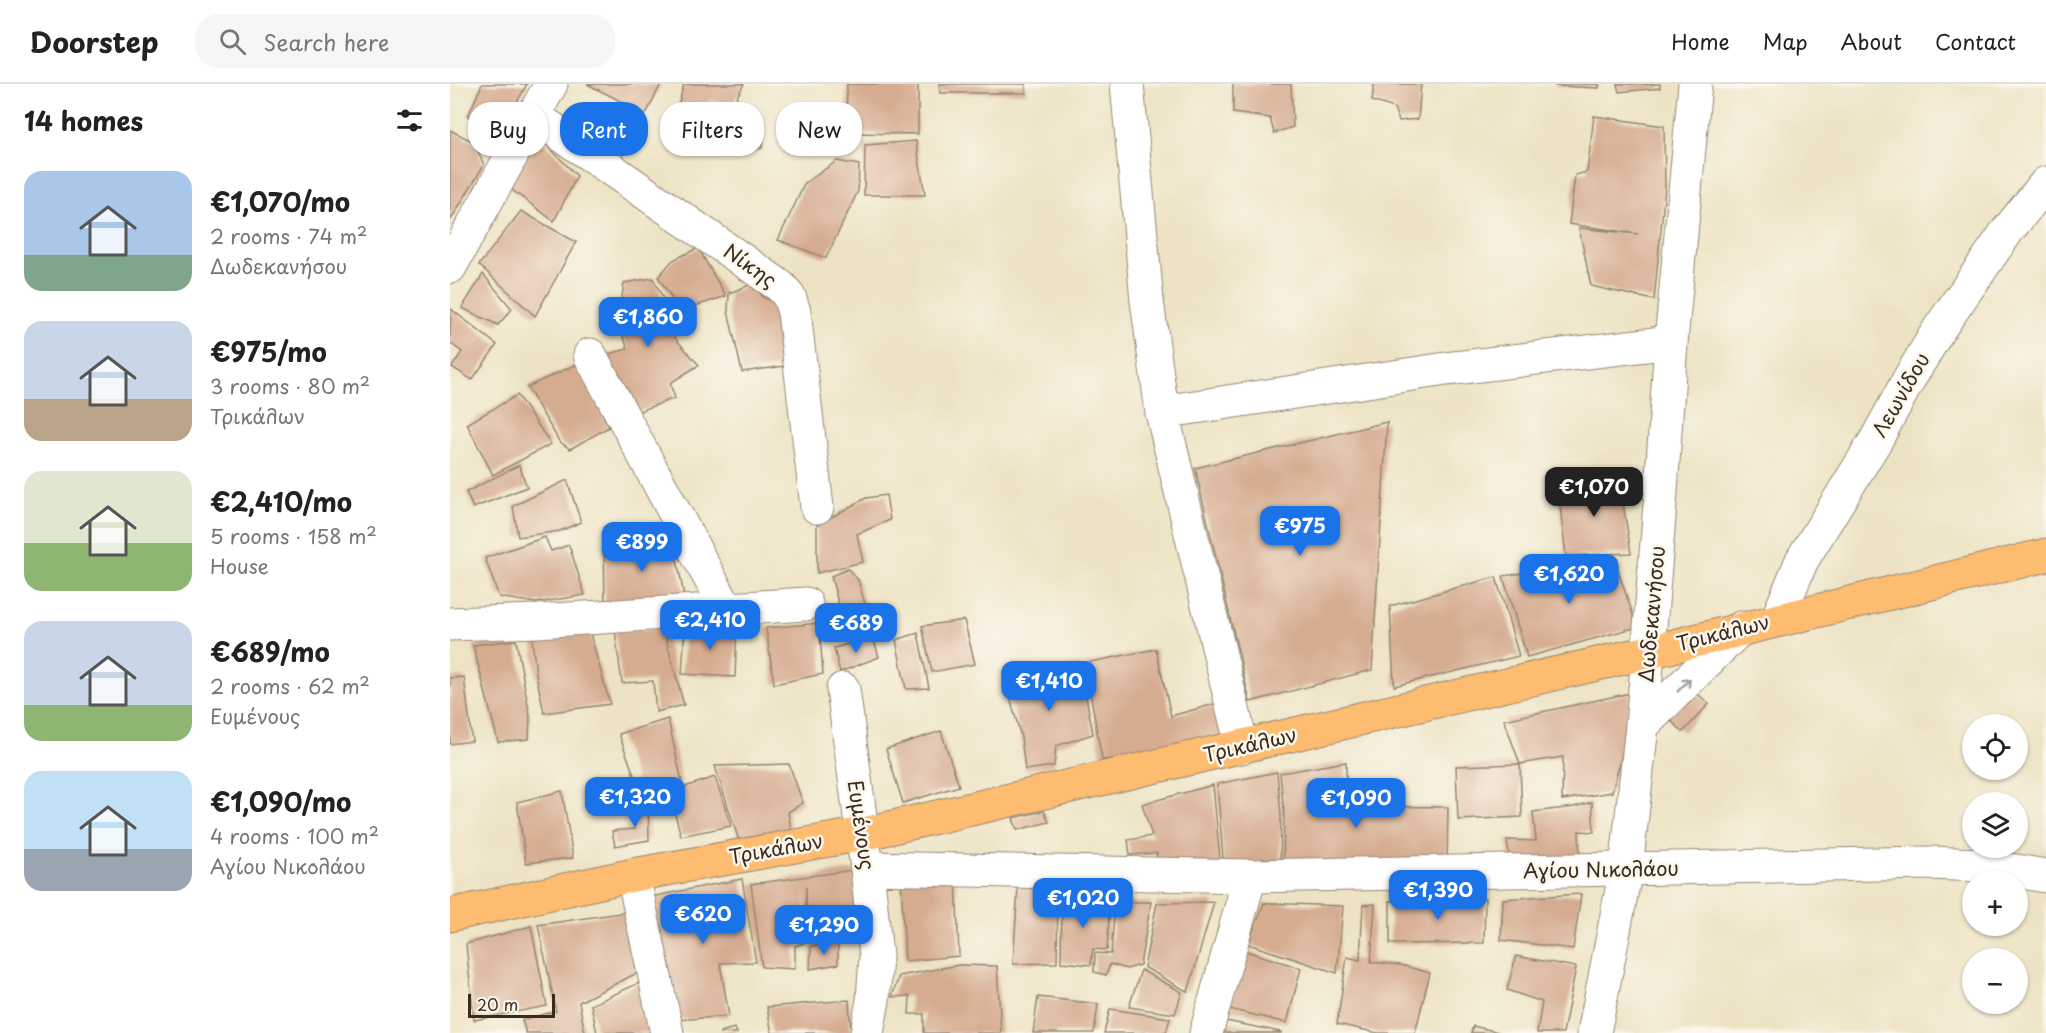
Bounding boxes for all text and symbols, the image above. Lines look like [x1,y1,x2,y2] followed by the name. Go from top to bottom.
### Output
[195,14,615,68] search box
[30,20,159,63] text: Doorstep
[216,25,249,58] icon: search
[264,25,389,58] text: Search here
[1671,25,1730,57] text: Home
[1763,25,1808,57] text: Map
[1841,25,1902,57] text: About
[1935,25,2016,57] text: Contact
[24,101,143,140] text: 14 homes
[468,102,548,156] chip: Buy
[560,102,648,156] chip: Rent
[660,102,764,156] chip: Filters
[776,102,862,156] chip: New
[393,104,426,137] icon: filters
[210,182,350,221] text: €1,070/mo
[72,195,144,267] icon: home
[210,221,367,251] text: 2 rooms · 74 m²
[718,236,783,294] street label: Νίκης
[210,251,347,281] text: Δωδεκανήσου
[599,297,697,348] pin: €1,860
[613,301,683,331] text: €1,860
[210,332,327,371] text: €975/mo
[72,345,144,417] icon: home
[1864,347,1936,442] street label: Λεωνίδου
[210,371,370,401] text: 3 rooms · 80 m²
[210,401,305,431] text: Τρικάλων
[1545,467,1643,518] pin: €1,070
[1559,471,1629,501] text: €1,070
[210,482,352,521] text: €2,410/mo
[72,495,144,567] icon: home
[1264,506,1336,557] pin: €975
[1274,510,1326,540] text: €975
[210,521,377,551] text: 5 rooms · 158 m²
[606,522,678,573] pin: €899
[616,526,668,556] text: €899
[1630,544,1672,684] street label: Δωδεκανήσου
[210,551,269,581] text: House
[1520,554,1618,605] pin: €1,620
[1534,558,1604,588] text: €1,620
[661,600,759,651] pin: €2,410
[820,603,892,654] pin: €689
[674,604,746,634] text: €2,410
[1673,606,1773,658] street label: Τρικάλων
[829,607,883,637] text: €689
[210,632,330,671] text: €689/mo
[72,645,144,717] icon: home
[1000,661,1098,712] pin: €1,410
[1015,665,1083,695] text: €1,410
[210,671,370,701] text: 2 rooms · 62 m²
[1676,677,1691,692] one-way arrow
[210,701,300,731] text: Ευμένους
[1962,714,2028,1014] map controls
[1962,714,2028,780] button: locate
[1200,719,1299,769] street label: Τρικάλων
[586,777,684,828] pin: €1,320
[841,778,883,872] street label: Ευμένους
[1307,778,1405,829] pin: €1,090
[599,781,671,811] text: €1,320
[210,782,351,821] text: €1,090/mo
[1320,782,1392,812] text: €1,090
[1962,792,2028,858] button: layers
[72,795,144,867] icon: home
[210,821,379,851] text: 4 rooms · 100 m²
[726,825,825,871] street label: Τρικάλων
[210,851,366,881] text: Αγίου Νικολάου
[1523,853,1679,885] street label: Αγίου Νικολάου
[1389,870,1487,921] pin: €1,390
[1962,870,2028,936] button: +
[1403,874,1473,904] text: €1,390
[1034,878,1132,929] pin: €1,020
[1047,882,1119,912] text: €1,020
[667,894,739,945] pin: €620
[674,898,732,928] text: €620
[775,905,873,956] pin: €1,290
[789,909,859,939] text: €1,290
[1962,948,2028,1014] button: −
[468,991,555,1018] scale bar
[477,992,518,1016] text: 20 m

